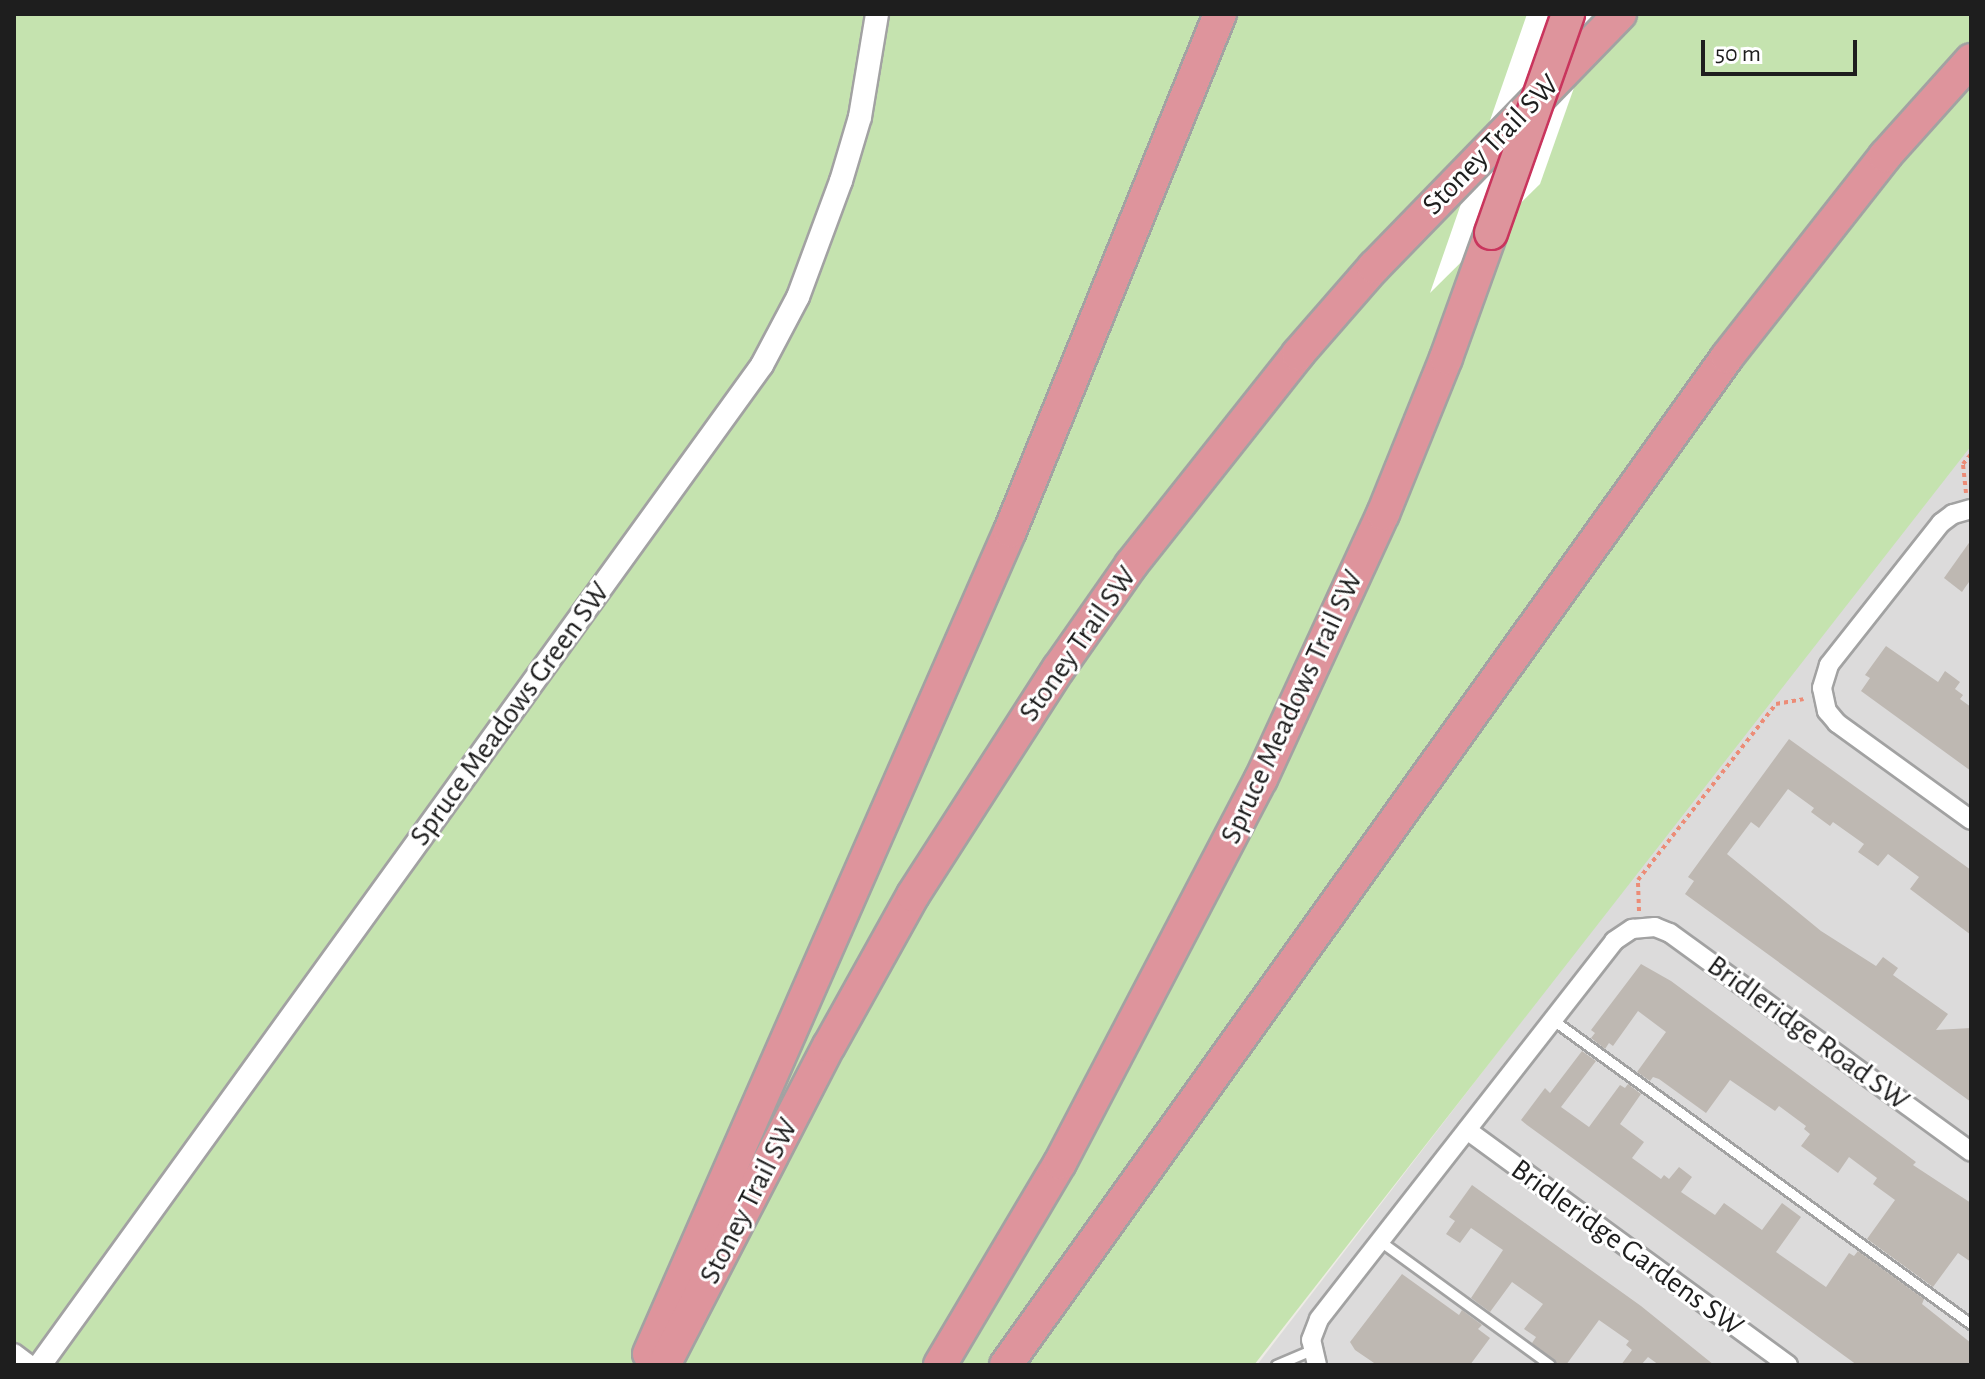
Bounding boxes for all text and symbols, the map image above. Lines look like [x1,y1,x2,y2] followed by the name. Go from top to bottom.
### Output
[1705,24,1861,74] scale bar
[1715,42,1761,66] text: 50 m
[1415,67,1567,223] street label: Stoney Trail SW
[1011,559,1145,729] street label: Stoney Trail SW
[1213,564,1371,850] street label: Spruce Meadows Trail SW
[402,575,618,853] street label: Spruce Meadows Green SW
[1700,948,1916,1118] street label: Bridleridge Road SW
[692,1112,806,1290] street label: Stoney Trail SW
[1504,1152,1750,1344] street label: Bridleridge Gardens SW

